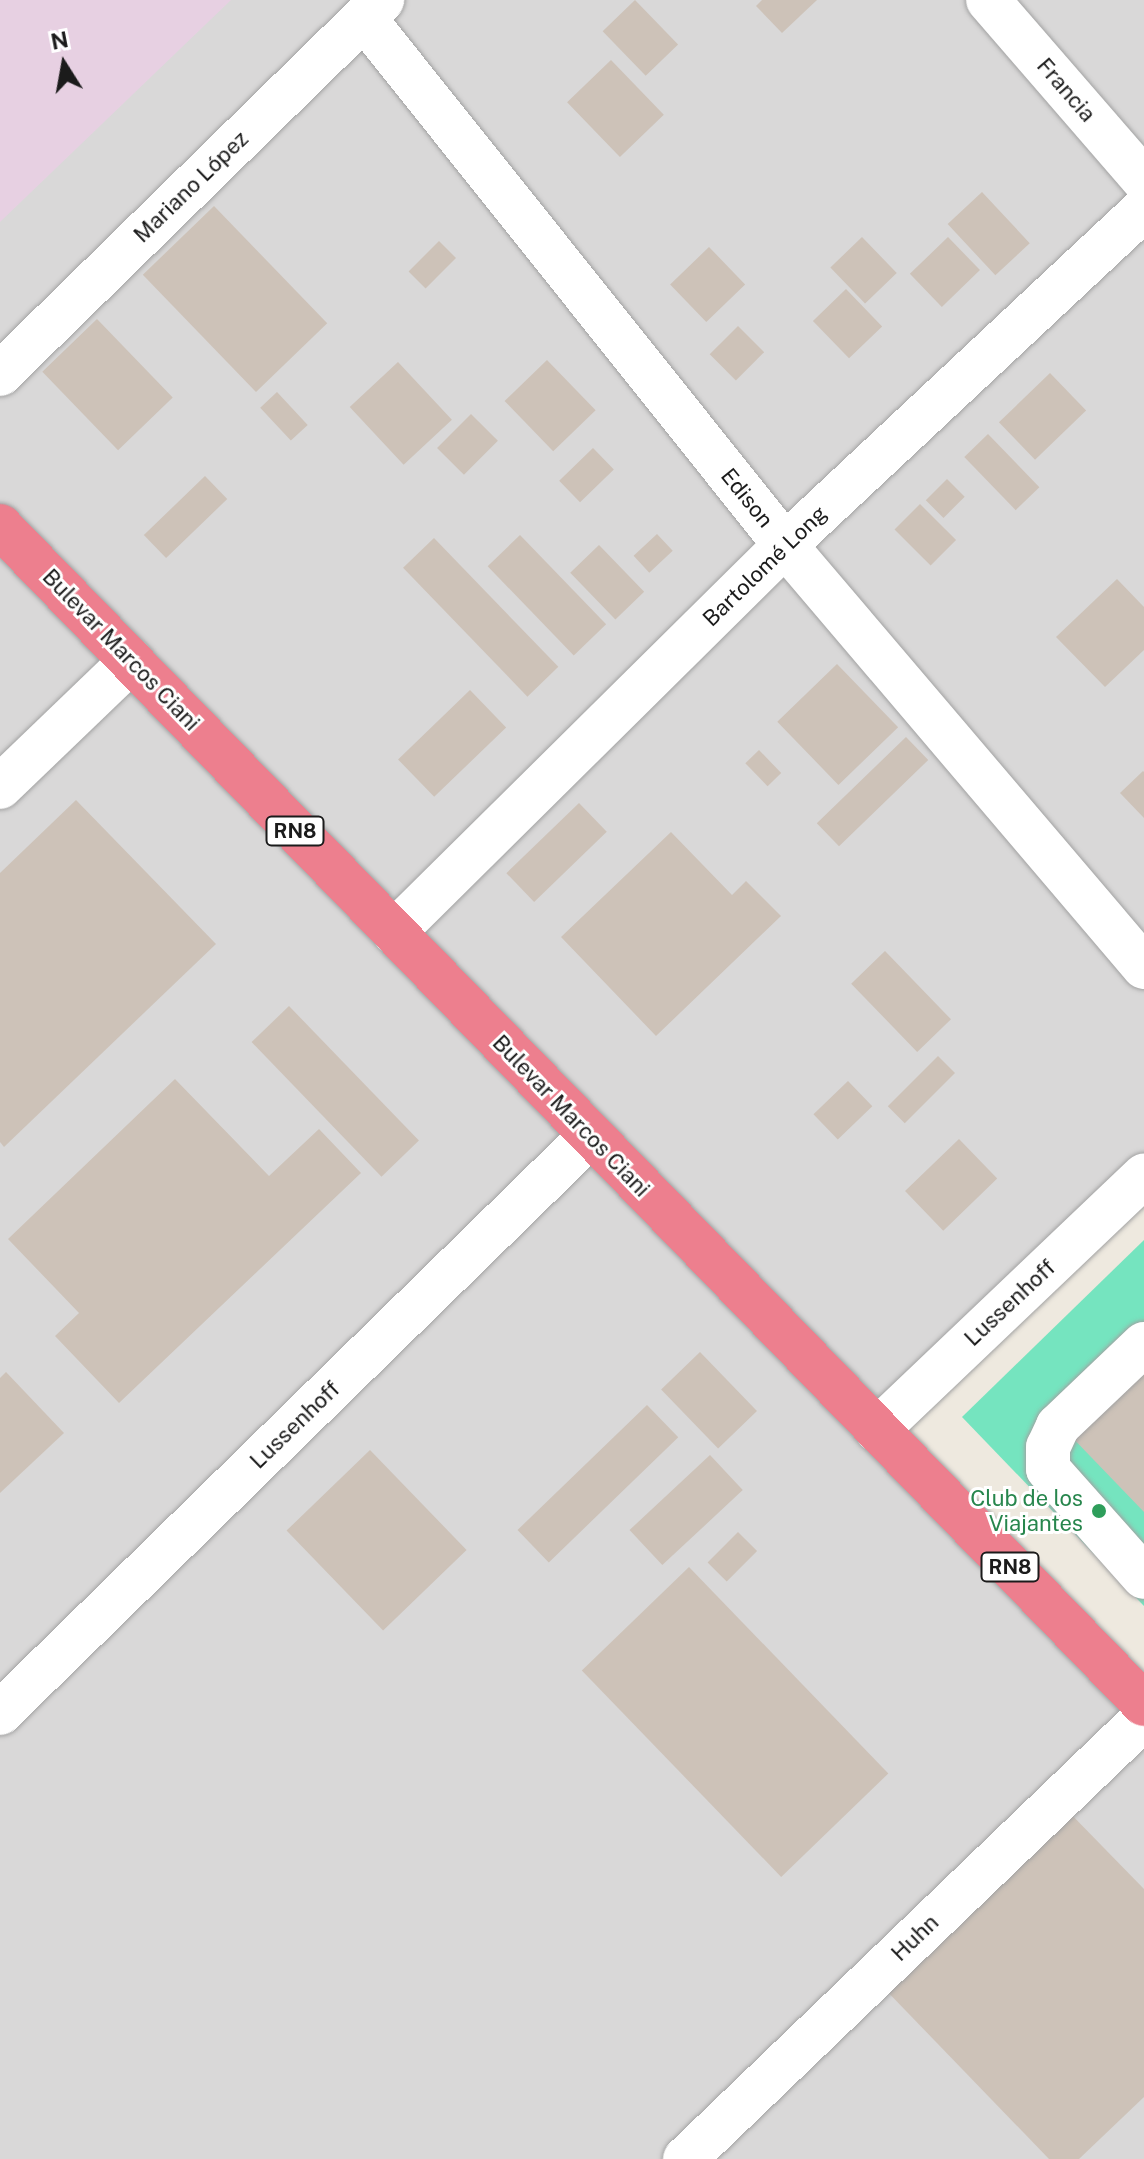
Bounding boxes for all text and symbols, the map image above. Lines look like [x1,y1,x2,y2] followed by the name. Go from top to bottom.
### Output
[24,24,104,104] north arrow
[48,26,70,55] text: N
[1031,53,1101,127] street label: Francia
[128,126,254,248] street label: Mariano López
[715,463,779,533] street label: Edison
[697,500,833,632] street label: Bartolomé Long
[37,564,205,736] street label: Bulevar Marcos Ciani
[265,815,325,847] road number: RN8
[487,1030,655,1202] street label: Bulevar Marcos Ciani
[959,1254,1061,1352] street label: Lussenhoff
[245,1376,345,1474] street label: Lussenhoff
[970,1485,1083,1536] place label: Club de los Viajantes
[1090,1502,1108,1520] marker: Club de los Viajantes
[980,1551,1040,1583] road number: RN8
[886,1909,944,1967] street label: Huhn

